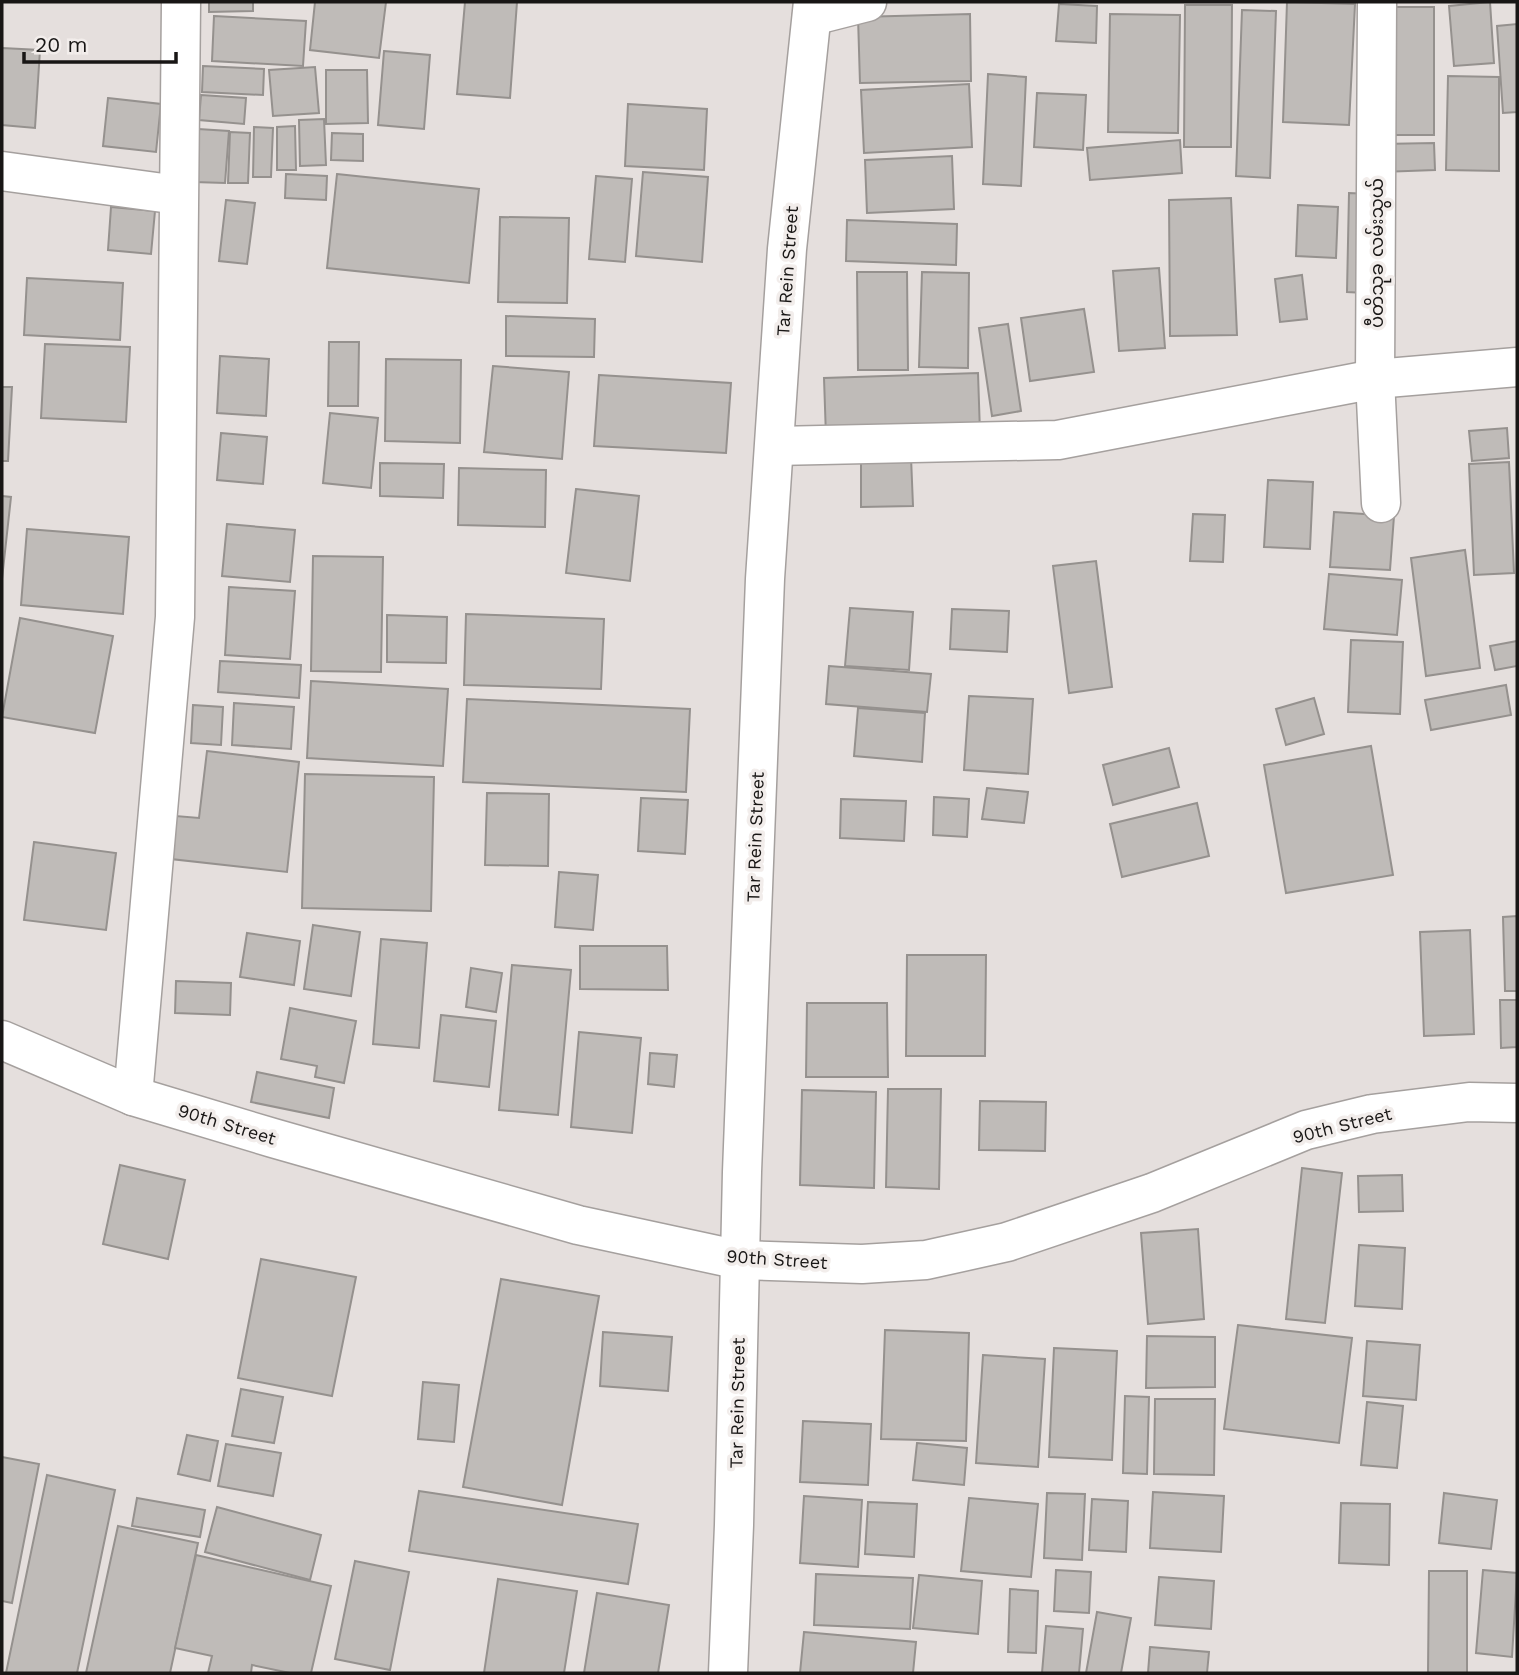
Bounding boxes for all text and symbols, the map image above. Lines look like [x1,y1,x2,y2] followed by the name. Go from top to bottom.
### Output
[24,21,177,65] scale bar
[35,32,87,57] text: 20 m
[1363,178,1392,328] street label: ပီတိသုခ လမ်းသွယ်
[772,205,802,337] street label: Tar Rein Street
[742,771,768,903] street label: Tar Rein Street
[175,1099,279,1149] street label: 90th Street
[1290,1102,1394,1147] street label: 90th Street
[726,1245,829,1273] street label: 90th Street
[725,1337,749,1468] street label: Tar Rein Street

